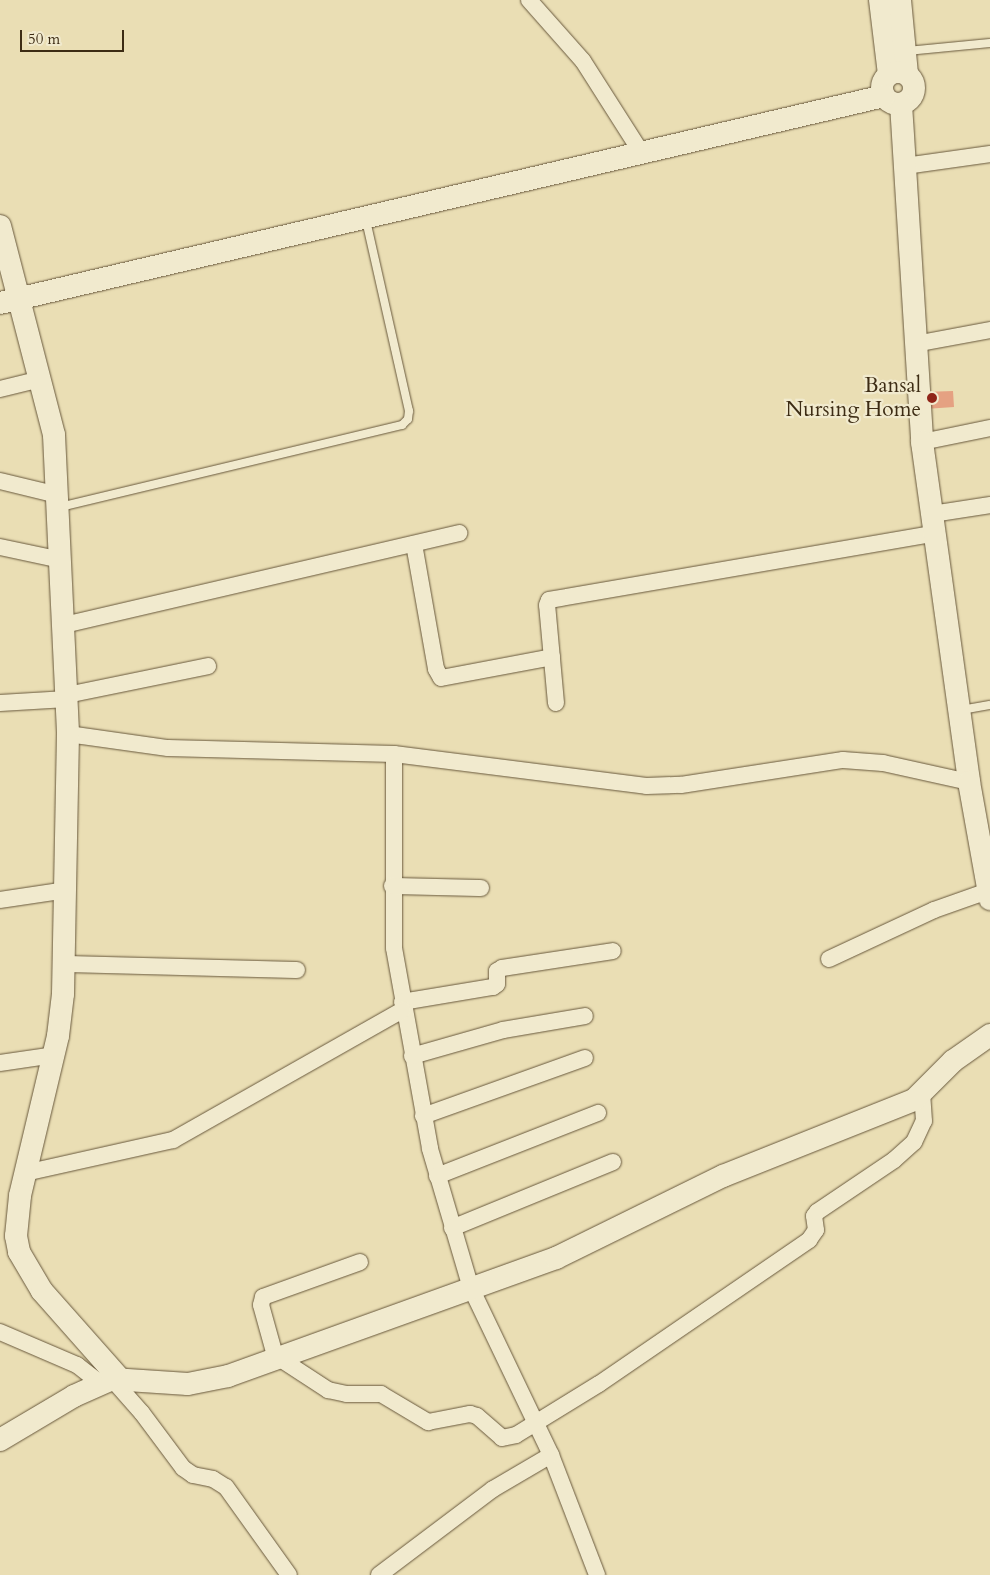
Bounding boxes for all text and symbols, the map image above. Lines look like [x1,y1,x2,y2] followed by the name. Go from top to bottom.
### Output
[22,20,126,52] scale bar
[28,29,60,49] text: 50 m
[785,373,921,423] place label: Bansal Nursing Home
[925,391,939,405] marker: Bansal Nursing Home

